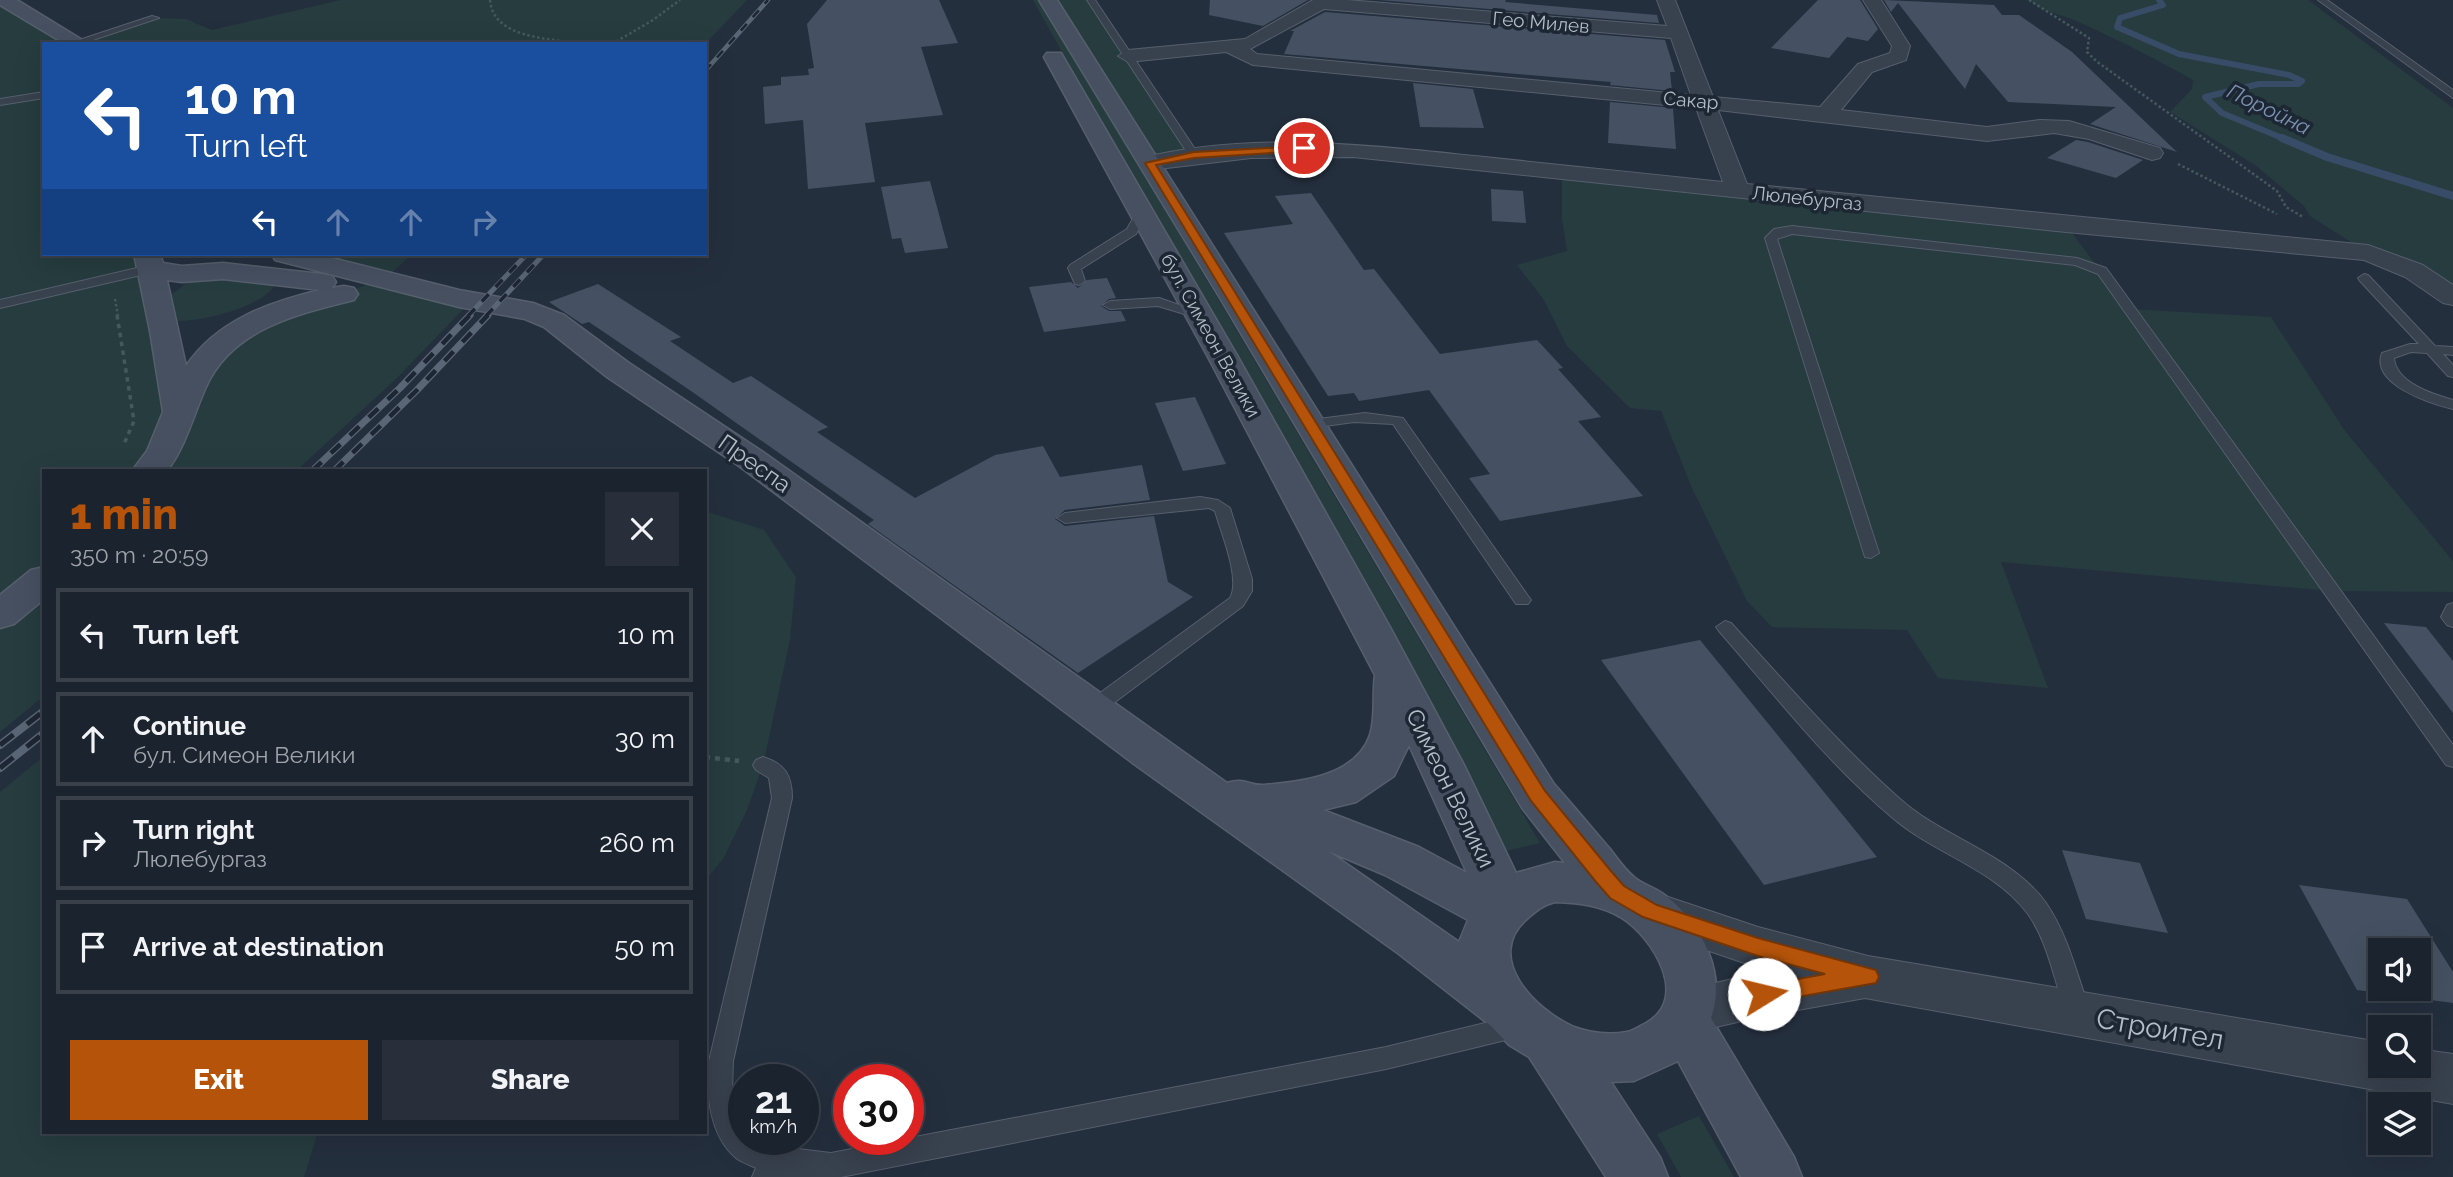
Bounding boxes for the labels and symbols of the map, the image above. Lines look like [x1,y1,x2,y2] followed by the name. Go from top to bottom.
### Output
[1492,7,1590,37] street label: Гео Милев
[2223,78,2315,140] water label: Поройна
[1662,87,1720,113] street label: Сакар
[1274,118,1334,178] pin
[1751,181,1863,215] street label: Люлебургаз
[1157,249,1265,421] street label: бул. Симеон Велики
[714,428,796,498] street label: Преспа
[1401,704,1501,872] street label: Симеон Велики
[1727,957,1801,1031] position arrow
[2094,1002,2226,1056] street label: Строител
[833,1064,924,1155] speed limit sign: 30

